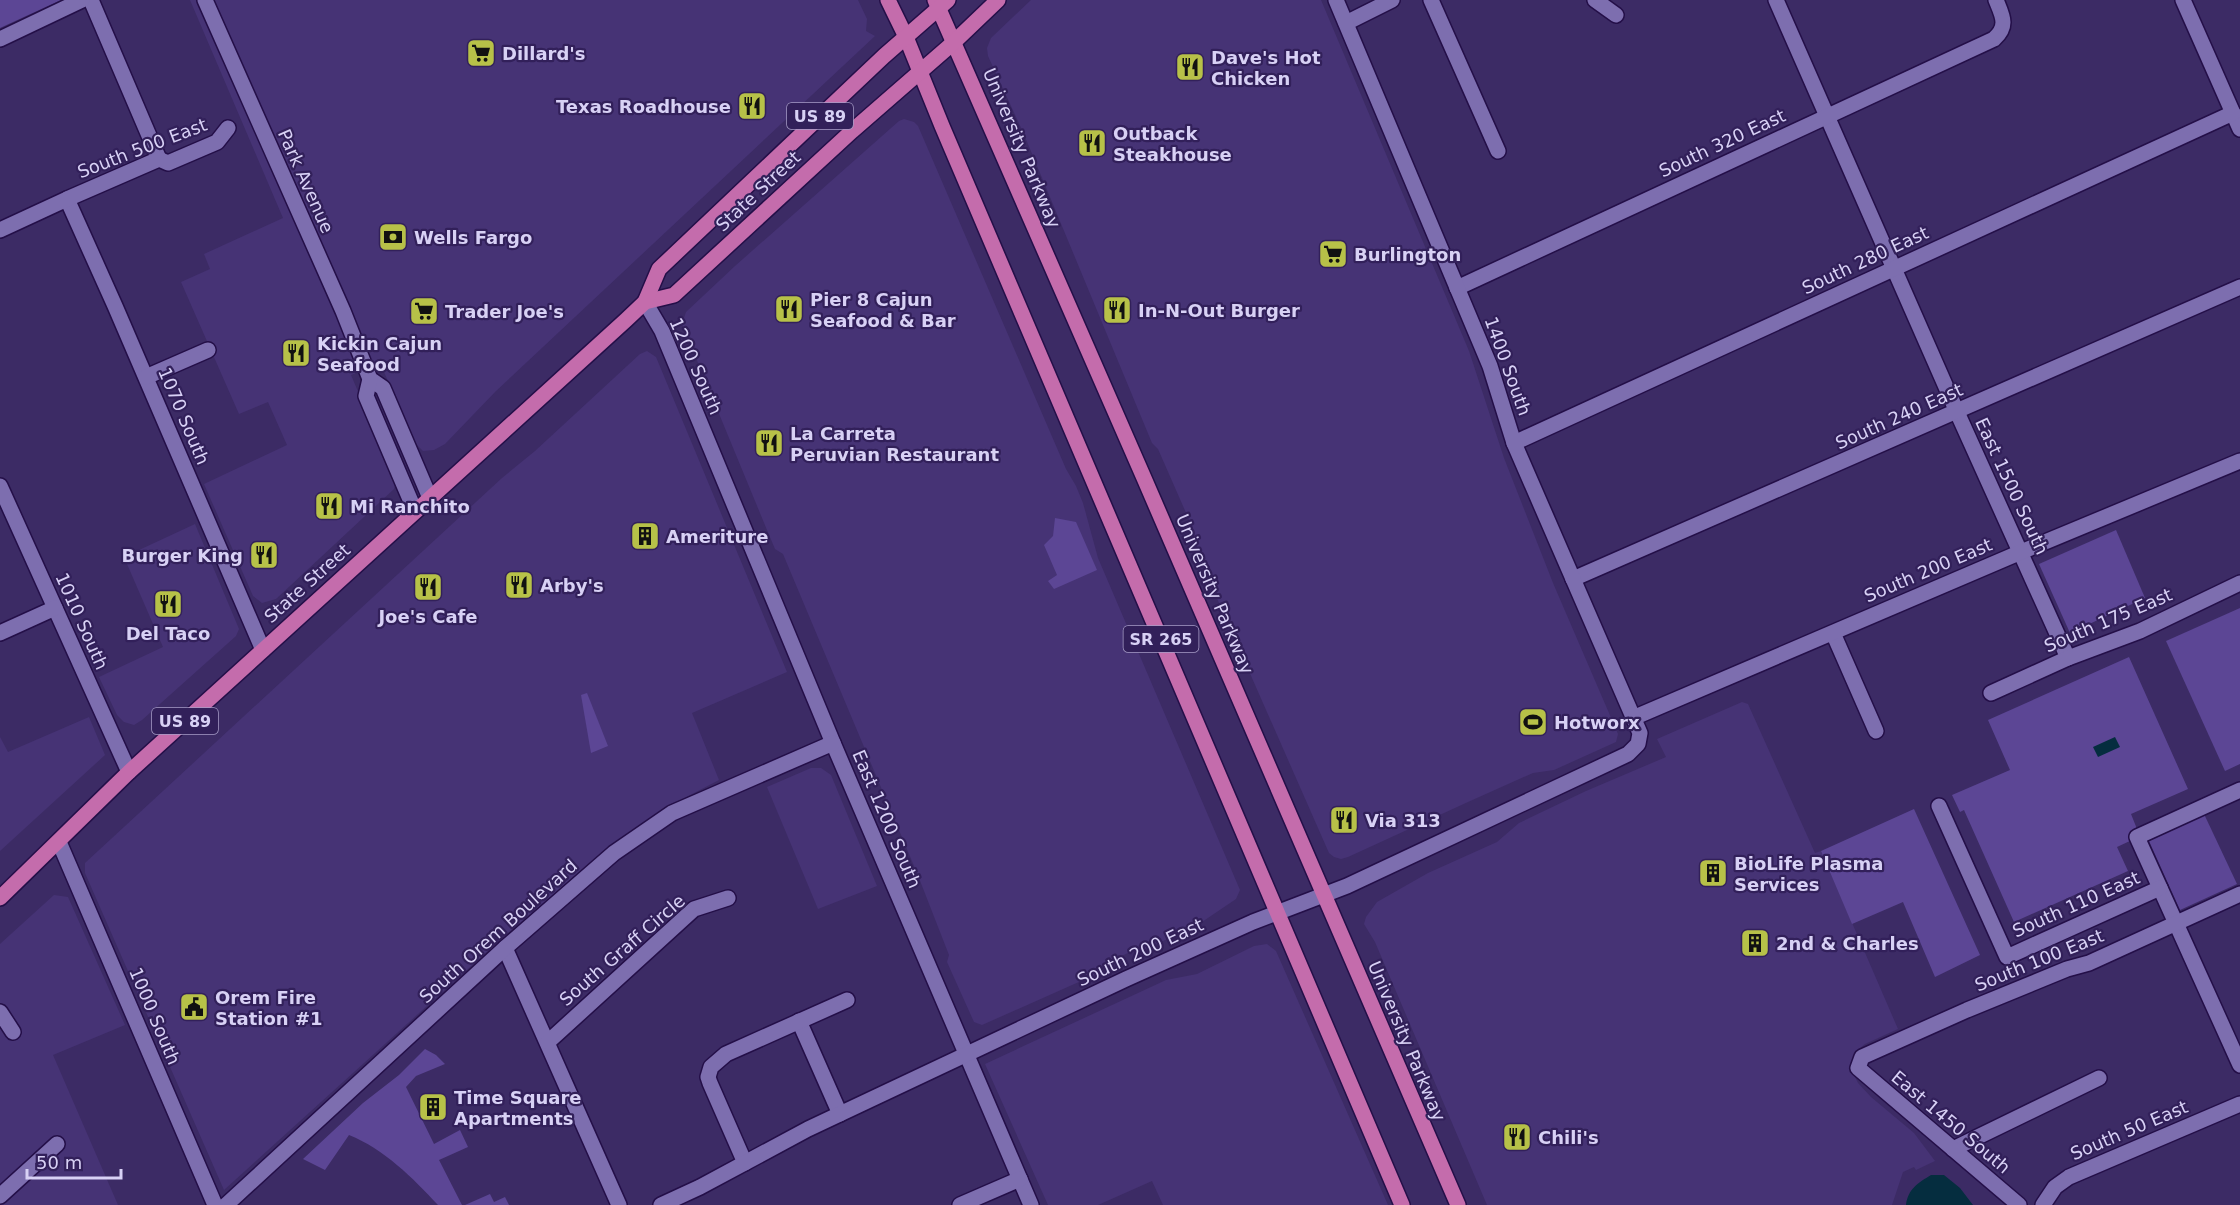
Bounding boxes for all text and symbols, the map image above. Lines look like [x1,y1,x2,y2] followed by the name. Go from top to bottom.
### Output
[465,37,497,69] supermarket icon: Dillard's
[502,43,586,64] place label: Dillard's
[1211,47,1321,89] place label: Dave's Hot Chicken
[1174,51,1206,83] restaurant icon: Dave's Hot Chicken
[979,65,1065,232] street label: University Parkway
[736,90,768,122] restaurant icon: Texas Roadhouse
[556,96,731,117] place label: Texas Roadhouse
[787,103,853,129] road number: US 89
[1656,105,1788,181] street label: South 320 East
[74,114,210,182] street label: South 500 East
[1113,123,1232,165] place label: Outback Steakhouse
[274,126,338,236] street label: Park Avenue
[1076,127,1108,159] restaurant icon: Outback Steakhouse
[711,146,805,236] street label: State Street
[377,221,409,253] bank icon: Wells Fargo
[1799,222,1931,298] street label: South 280 East
[414,227,532,248] place label: Wells Fargo
[1317,238,1349,270] supermarket icon: Burlington
[1354,244,1461,265] place label: Burlington
[810,289,956,331] place label: Pier 8 Cajun Seafood & Bar
[773,293,805,325] restaurant icon: Pier 8 Cajun Seafood & Bar
[1101,294,1133,326] restaurant icon: In-N-Out Burger
[408,295,440,327] supermarket icon: Trader Joe's
[1138,300,1300,321] place label: In-N-Out Burger
[445,301,564,322] place label: Trader Joe's
[665,314,727,418] street label: 1200 South
[1480,314,1536,418] street label: 1400 South
[317,333,442,375] place label: Kickin Cajun Seafood
[280,337,312,369] restaurant icon: Kickin Cajun Seafood
[154,364,214,468] street label: 1070 South
[1832,379,1966,453] street label: South 240 East
[1971,414,2053,558] street label: East 1500 South
[790,423,999,465] place label: La Carreta Peruvian Restaurant
[753,427,785,459] restaurant icon: La Carreta Peruvian Restaurant
[313,490,345,522] restaurant icon: Mi Ranchito
[350,496,470,517] place label: Mi Ranchito
[1172,511,1258,678] street label: University Parkway
[629,520,661,552] building icon: Ameriture
[666,526,768,547] place label: Ameriture
[1861,534,1995,606] street label: South 200 East
[248,539,280,571] restaurant icon: Burger King
[260,539,354,627] street label: State Street
[122,545,243,566] place label: Burger King
[51,569,113,673] street label: 1010 South
[503,569,535,601] restaurant icon: Arby's
[412,571,444,603] restaurant icon: Joe's Cafe
[540,575,604,596] place label: Arby's
[2041,584,2175,656] street label: South 175 East
[152,588,184,620] restaurant icon: Del Taco
[376,606,478,627] place label: Joe's Cafe
[126,623,210,644] place label: Del Taco
[1124,626,1198,652] road number: SR 265
[1517,706,1549,738] sports icon: Hotworx
[152,708,218,734] road number: US 89
[1554,712,1640,733] place label: Hotworx
[848,747,926,891] street label: East 1200 South
[1328,804,1360,836] restaurant icon: Via 313
[1365,810,1441,831] place label: Via 313
[1734,853,1883,895] place label: BioLife Plasma Services
[415,855,581,1007] street label: South Orem Boulevard
[1697,857,1729,889] building icon: BioLife Plasma Services
[2009,867,2143,941] street label: South 110 East
[555,890,689,1010] street label: South Graff Circle
[1074,914,1206,990] street label: South 200 East
[1972,925,2106,995] street label: South 100 East
[1739,927,1771,959] building icon: 2nd & Charles
[1776,933,1919,954] place label: 2nd & Charles
[1364,958,1450,1125] street label: University Parkway
[125,964,185,1068] street label: 1000 South
[215,987,323,1029] place label: Orem Fire Station #1
[178,991,210,1023] public building icon: Orem Fire Station #1
[1887,1066,2015,1178] street label: East 1450 South
[454,1087,582,1129] place label: Time Square Apartments
[417,1091,449,1123] building icon: Time Square Apartments
[2067,1096,2191,1164] street label: South 50 East
[1501,1121,1533,1153] restaurant icon: Chili's
[1538,1127,1599,1148] place label: Chili's
[27,1142,122,1180] scale bar
[36,1152,82,1173] text: 50 m

